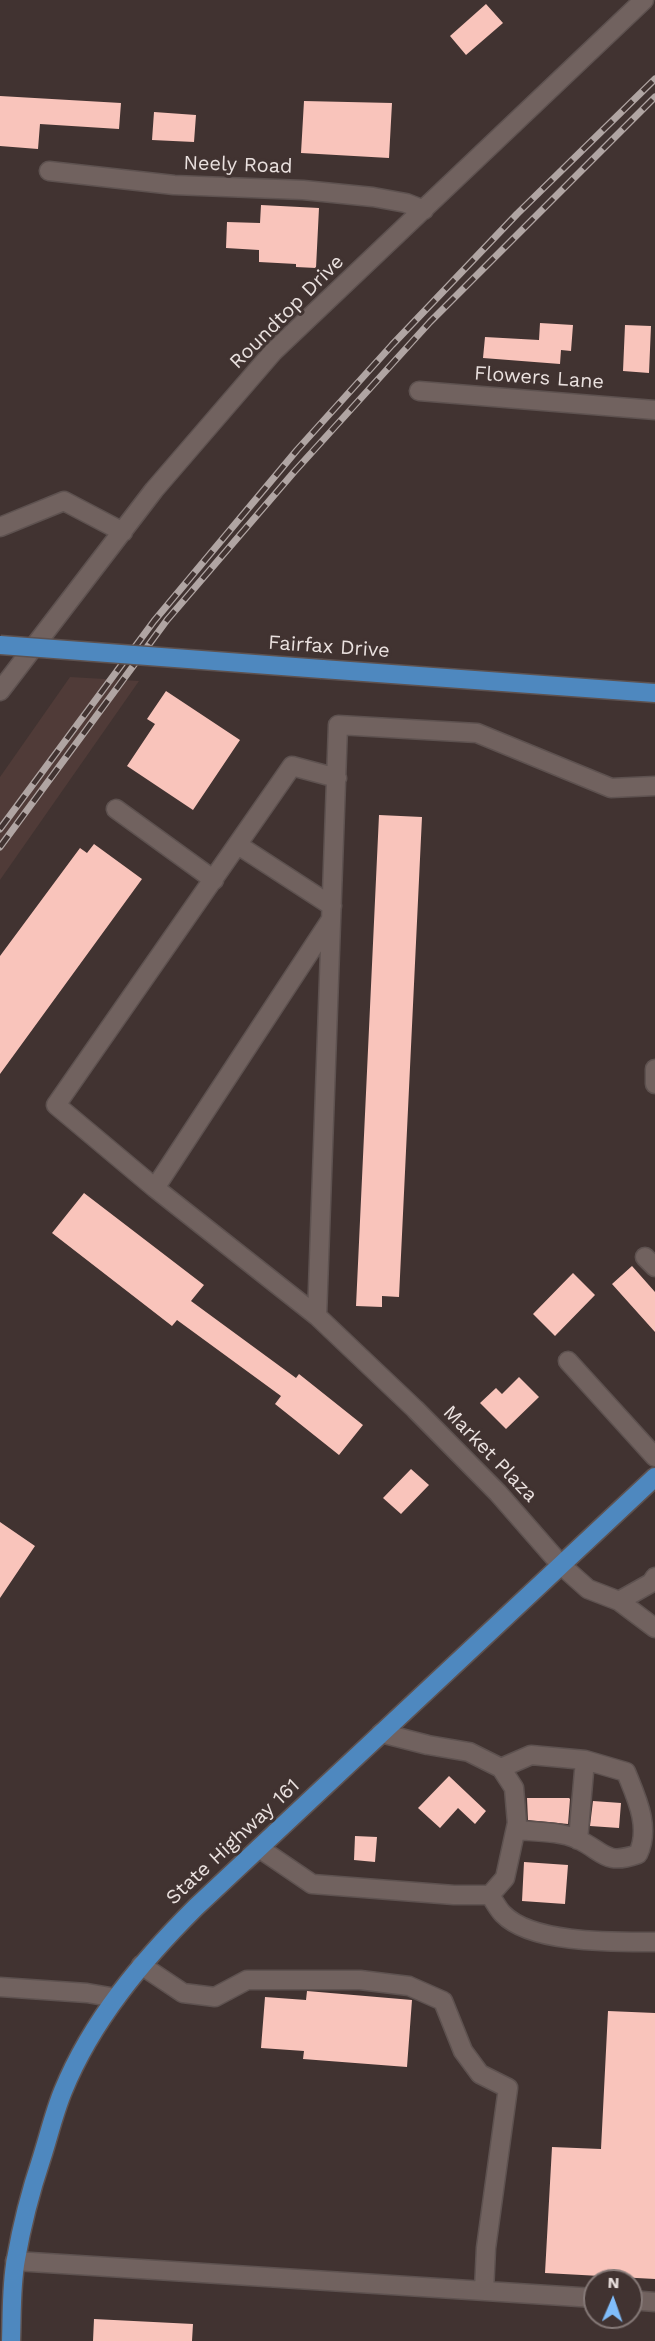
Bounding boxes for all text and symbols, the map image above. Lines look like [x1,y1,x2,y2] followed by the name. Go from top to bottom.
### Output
[183,151,293,179] street label: Neely Road
[225,250,349,374] street label: Roundtop Drive
[473,361,605,395] street label: Flowers Lane
[267,631,391,663] street label: Fairfax Drive
[438,1401,542,1507] street label: Market Plaza
[161,1774,305,1910] street label: State Highway 161
[583,2269,643,2329] north arrow
[607,2273,620,2292] text: N

